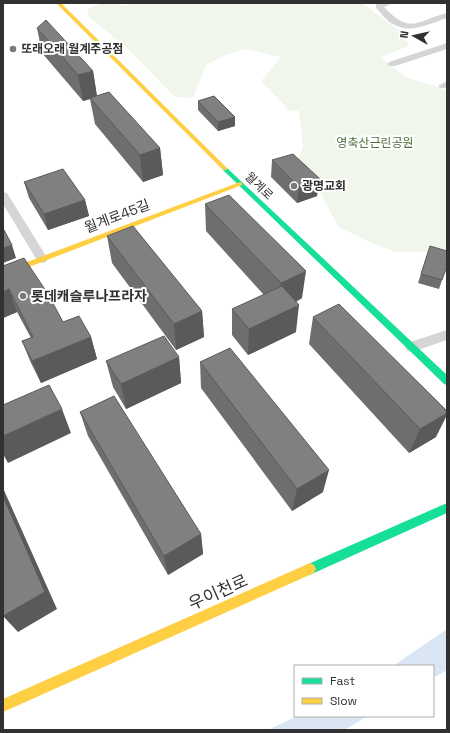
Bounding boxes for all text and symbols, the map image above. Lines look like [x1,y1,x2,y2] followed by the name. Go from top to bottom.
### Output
[394,16,434,56] north arrow
[397,30,412,39] text: N
[21,41,123,57] place label: 또래오래 월계주공점
[8,44,18,54] marker: 또래오래 월계주공점
[336,135,414,151] park label: 영축산근린공원
[242,169,276,203] street label: 월계로
[302,178,346,194] place label: 광명교회
[289,181,299,191] marker: 광명교회
[82,195,152,237] street label: 월계로45길
[31,287,147,305] place label: 롯데캐슬루나프라자
[18,291,28,301] marker: 롯데캐슬루나프라자
[185,569,251,615] street label: 우이천로
[294,665,434,717] legend
[330,673,355,689] text: Fast
[330,693,357,709] text: Slow

